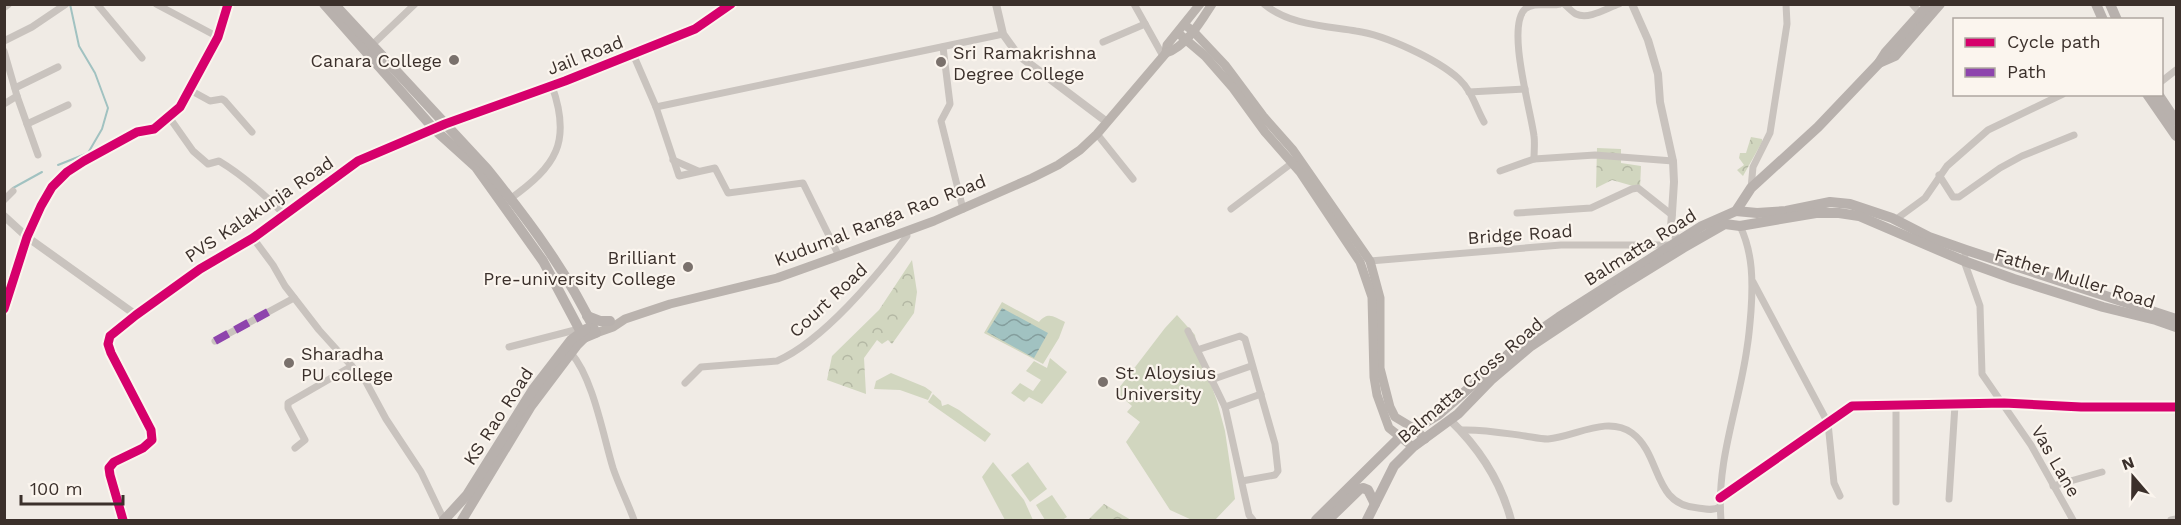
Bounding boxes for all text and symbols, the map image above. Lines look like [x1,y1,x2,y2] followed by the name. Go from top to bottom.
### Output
[1953,18,2163,96] legend
[544,31,626,79] street label: Jail Road
[2007,31,2101,52] text: Cycle path
[953,42,1097,84] place label: Sri Ramakrishna Degree College
[311,50,442,71] place label: Canara College
[447,53,461,67] marker: Canara College
[934,55,948,69] marker: Sri Ramakrishna Degree College
[2007,61,2047,82] text: Path
[181,152,337,266] street label: PVS Kalakunja Road
[771,170,989,270] street label: Kudumal Ranga Rao Road
[1580,204,1700,290] street label: Balmatta Road
[1467,220,1573,248] street label: Bridge Road
[1992,244,2158,312] street label: Father Muller Road
[483,247,676,289] place label: Brilliant Pre-university College
[785,259,871,341] street label: Court Road
[681,260,695,274] marker: Brilliant Pre-university College
[1393,313,1547,447] street label: Balmatta Cross Road
[301,343,393,385] place label: Sharadha PU college
[282,356,296,370] marker: Sharadha PU college
[1115,362,1216,404] place label: St. Aloysius University
[459,363,537,469] street label: KS Rao Road
[1096,375,1110,389] marker: St. Aloysius University
[2027,422,2085,500] street label: Vas Lane
[2103,447,2163,507] north arrow
[2119,452,2137,474] text: N
[21,468,123,506] scale bar
[30,478,83,499] text: 100 m

